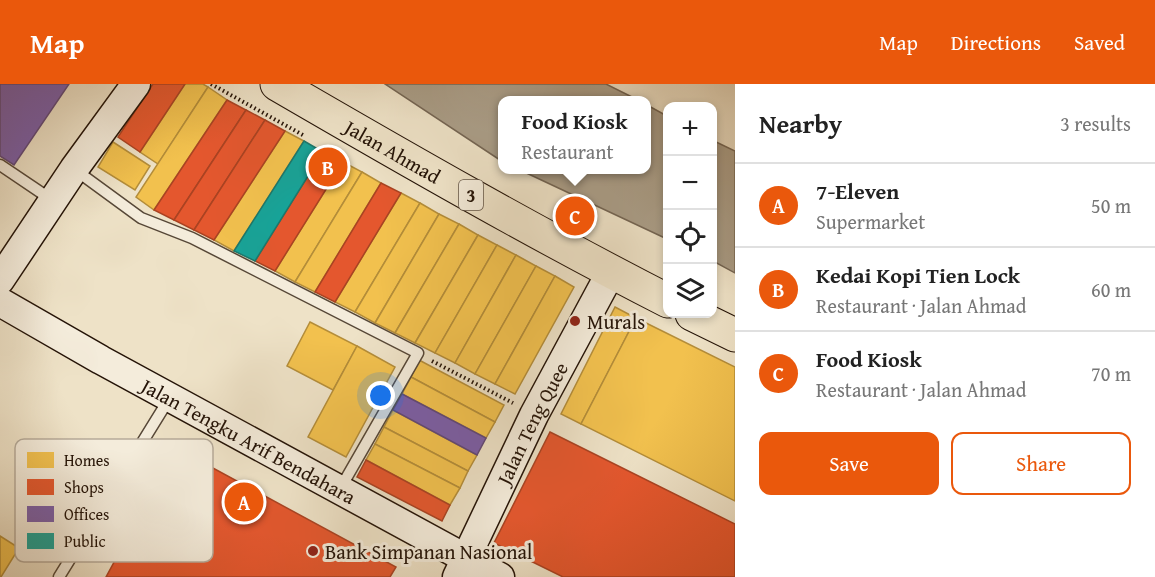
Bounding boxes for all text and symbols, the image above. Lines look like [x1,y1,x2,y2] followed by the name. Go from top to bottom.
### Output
[30,22,84,63] text: Map
[879,27,918,58] text: Map
[951,27,1041,58] text: Directions
[1074,27,1125,58] text: Saved
[498,96,651,174] popup
[663,102,717,318] map controls
[663,102,717,156] button: +
[759,104,842,143] text: Nearby
[522,105,627,137] text: Food Kiosk
[1060,109,1131,138] text: 3 results
[337,110,447,190] street label: Jalan Ahmad
[522,137,614,166] text: Restaurant
[308,144,348,190] pin: B
[663,156,717,210] button: −
[816,175,899,207] text: 7-Eleven
[459,180,483,210] road number: 3
[772,191,785,220] text: A
[1091,191,1131,220] text: 50 m
[556,194,594,238] pin: C
[816,207,925,236] text: Supermarket
[663,210,717,264] button: locate
[816,259,1020,291] text: Kedai Kopi Tien Lock
[663,264,717,318] button: layers
[772,275,785,304] text: B
[1091,275,1131,304] text: 60 m
[816,291,1026,320] text: Restaurant · Jalan Ahmad
[587,307,645,336] place label: Murals
[568,314,582,328] marker: Murals
[816,343,922,375] text: Food Kiosk
[487,357,574,492] street label: Jalan Teng Quee
[773,359,784,388] text: C
[1091,359,1131,388] text: 70 m
[139,371,361,509] street label: Jalan Tengku Arif Bendahara
[816,375,1026,404] text: Restaurant · Jalan Ahmad
[366,381,395,410] your location
[759,432,939,495] button: Save
[951,432,1131,495] button: Share
[15,439,213,562] legend
[64,448,110,472] text: Homes
[64,475,104,499] text: Shops
[224,480,264,524] pin: A
[64,502,109,526] text: Offices
[64,529,106,553] text: Public
[325,537,533,566] place label: Bank Simpanan Nasional
[306,544,320,558] marker: Bank Simpanan Nasional

